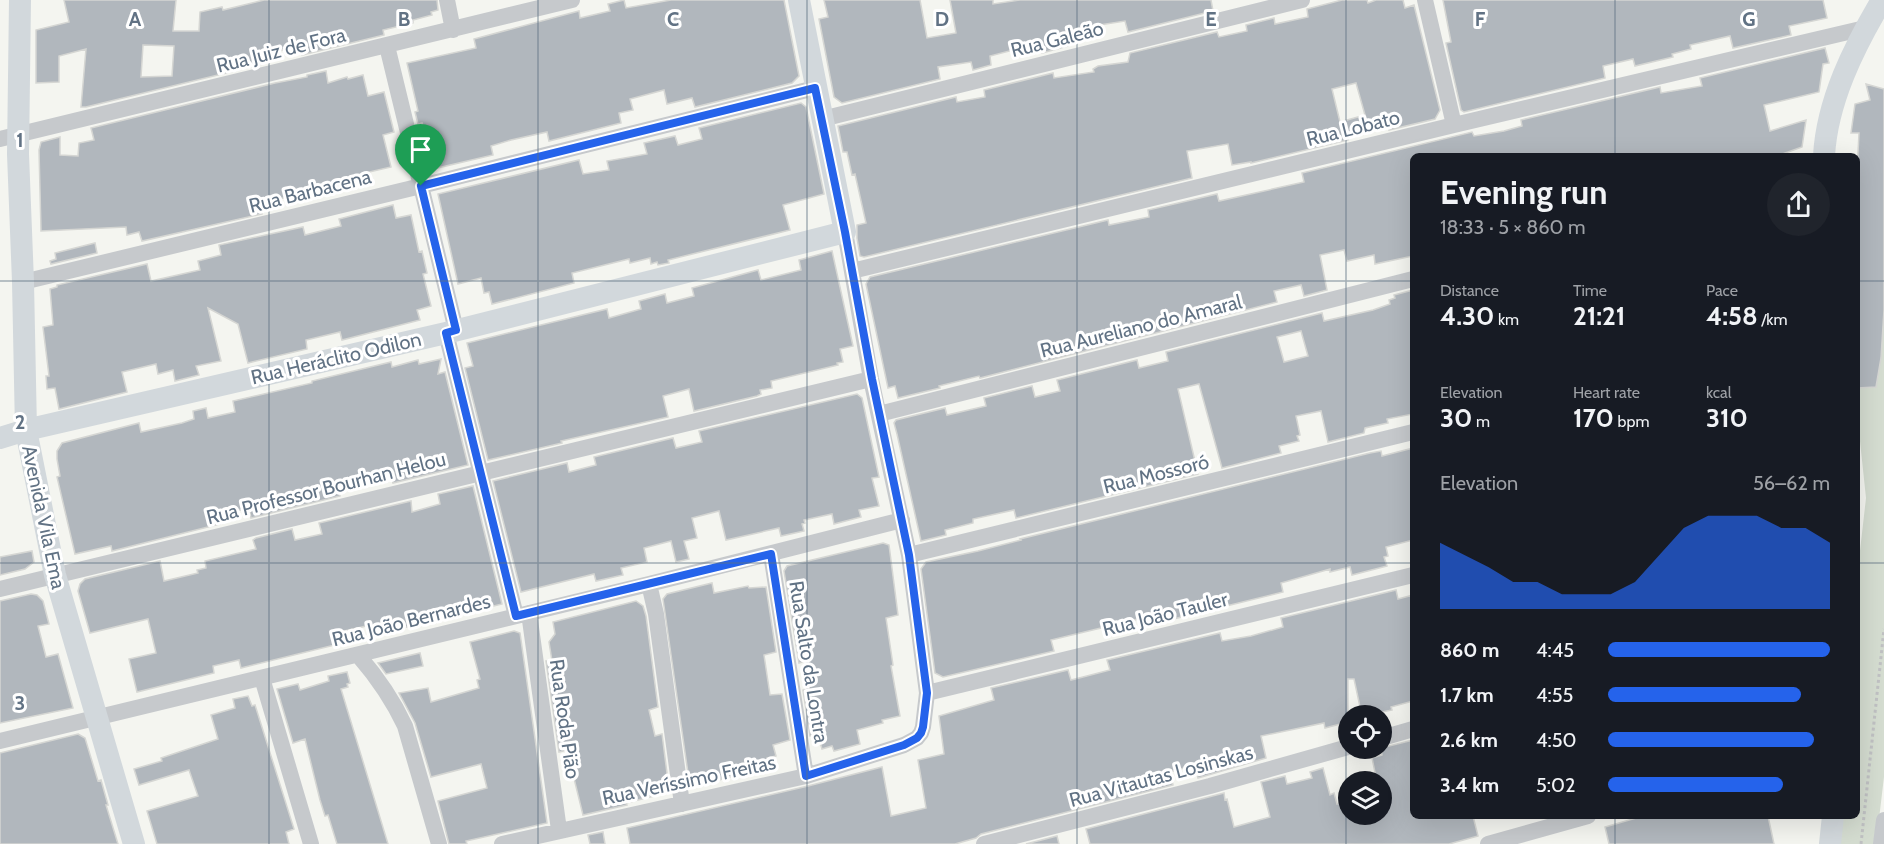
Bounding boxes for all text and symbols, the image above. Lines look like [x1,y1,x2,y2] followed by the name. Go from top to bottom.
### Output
[129,7,142,31] text: A
[398,7,410,31] text: B
[667,7,679,31] text: C
[935,7,949,31] text: D
[1205,7,1217,31] text: E
[1475,7,1486,31] text: F
[1742,7,1756,31] text: G
[1008,16,1106,62] street label: Rua Galeão
[214,22,348,78] street label: Rua Juiz de Fora
[1304,105,1402,151] street label: Rua Lobato
[395,124,446,186] pin
[16,128,24,152] text: 1
[404,133,437,166] icon: arrive
[246,164,374,218] street label: Rua Barbacena
[1440,172,1607,212] text: Evening run
[1767,173,1830,236] button: share
[1440,215,1586,239] text: 18:33 · 5 × 860 m
[1440,281,1499,300] text: Distance
[1573,281,1607,300] text: Time
[1706,281,1738,300] text: Pace
[1038,289,1245,363] street label: Rua Aureliano do Amaral
[1440,300,1494,332] text: 4.30
[1573,300,1625,332] text: 21:21
[1706,300,1758,332] text: 4:58
[1494,310,1519,329] text: km
[1758,310,1788,329] text: /km
[249,327,423,389] street label: Rua Heráclito Odilon
[1440,383,1503,402] text: Elevation
[1573,383,1640,402] text: Heart rate
[1706,383,1732,402] text: kcal
[1440,402,1472,434] text: 30
[1573,402,1614,434] text: 170
[1706,402,1748,434] text: 310
[15,410,25,434] text: 2
[1472,412,1490,431] text: m
[1614,412,1649,431] text: bpm
[17,443,71,591] street label: Avenida Vila Ema
[204,447,448,529] street label: Rua Professor Bourhan Helou
[1101,449,1211,499] street label: Rua Mossoró
[1440,471,1518,495] text: Elevation
[1753,471,1830,495] text: 56–62 m
[784,579,834,745] street label: Rua Salto da Lontra
[1100,587,1231,641] street label: Rua João Tauler
[329,589,493,651] street label: Rua João Bernardes
[1440,638,1499,662] text: 860 m
[1536,638,1574,662] text: 4:45
[545,658,585,780] street label: Rua Roda Pião
[1440,683,1494,707] text: 1.7 km
[1536,683,1573,707] text: 4:55
[15,691,25,715] text: 3
[1338,705,1392,825] map controls
[1338,705,1392,759] button: locate
[1440,728,1498,752] text: 2.6 km
[1536,728,1577,752] text: 4:50
[1067,740,1255,812] street label: Rua Vitautas Losinskas
[600,750,778,810] street label: Rua Veríssimo Freitas
[1338,771,1392,825] button: layers
[1440,773,1499,797] text: 3.4 km
[1536,773,1575,797] text: 5:02

